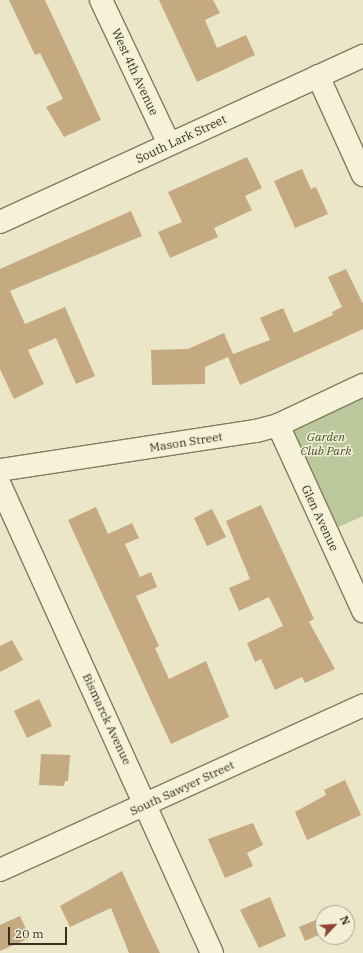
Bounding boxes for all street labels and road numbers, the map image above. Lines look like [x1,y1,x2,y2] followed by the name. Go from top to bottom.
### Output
[109,26,161,118] street label: West 4th Avenue
[133,112,229,166] street label: South Lark Street
[148,429,224,455] street label: Mason Street
[298,483,342,553] street label: Glen Avenue
[80,671,134,767] street label: Bismarck Avenue
[128,758,236,818] street label: South Sawyer Street

